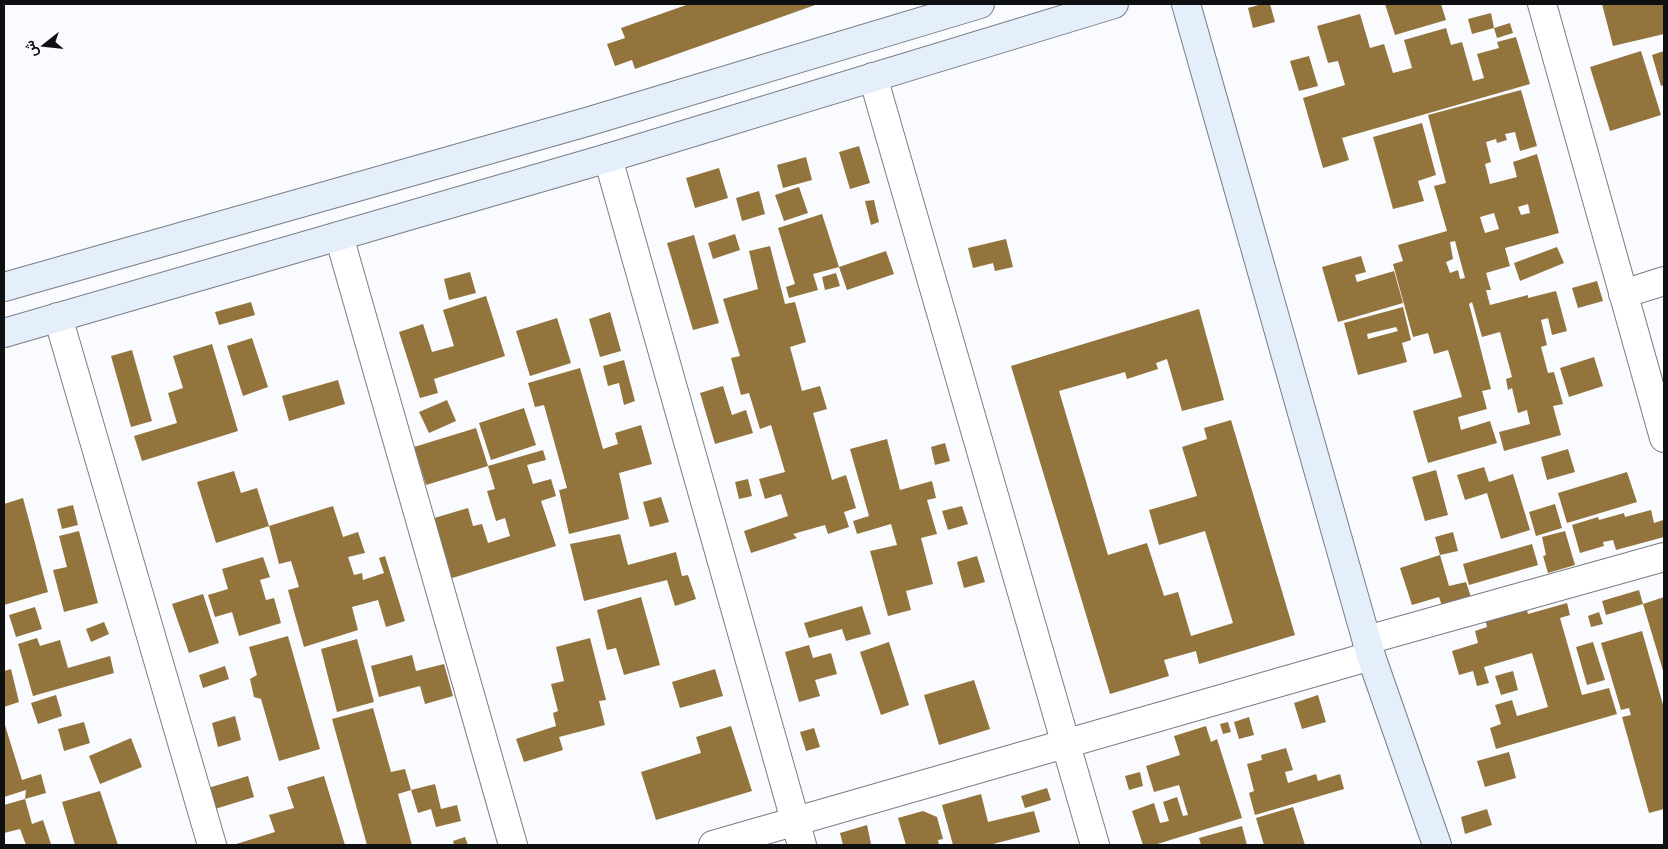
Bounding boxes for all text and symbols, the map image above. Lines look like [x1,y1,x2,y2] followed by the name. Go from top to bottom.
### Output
[20,20,70,70] north arrow
[21,39,41,59] text: ش

